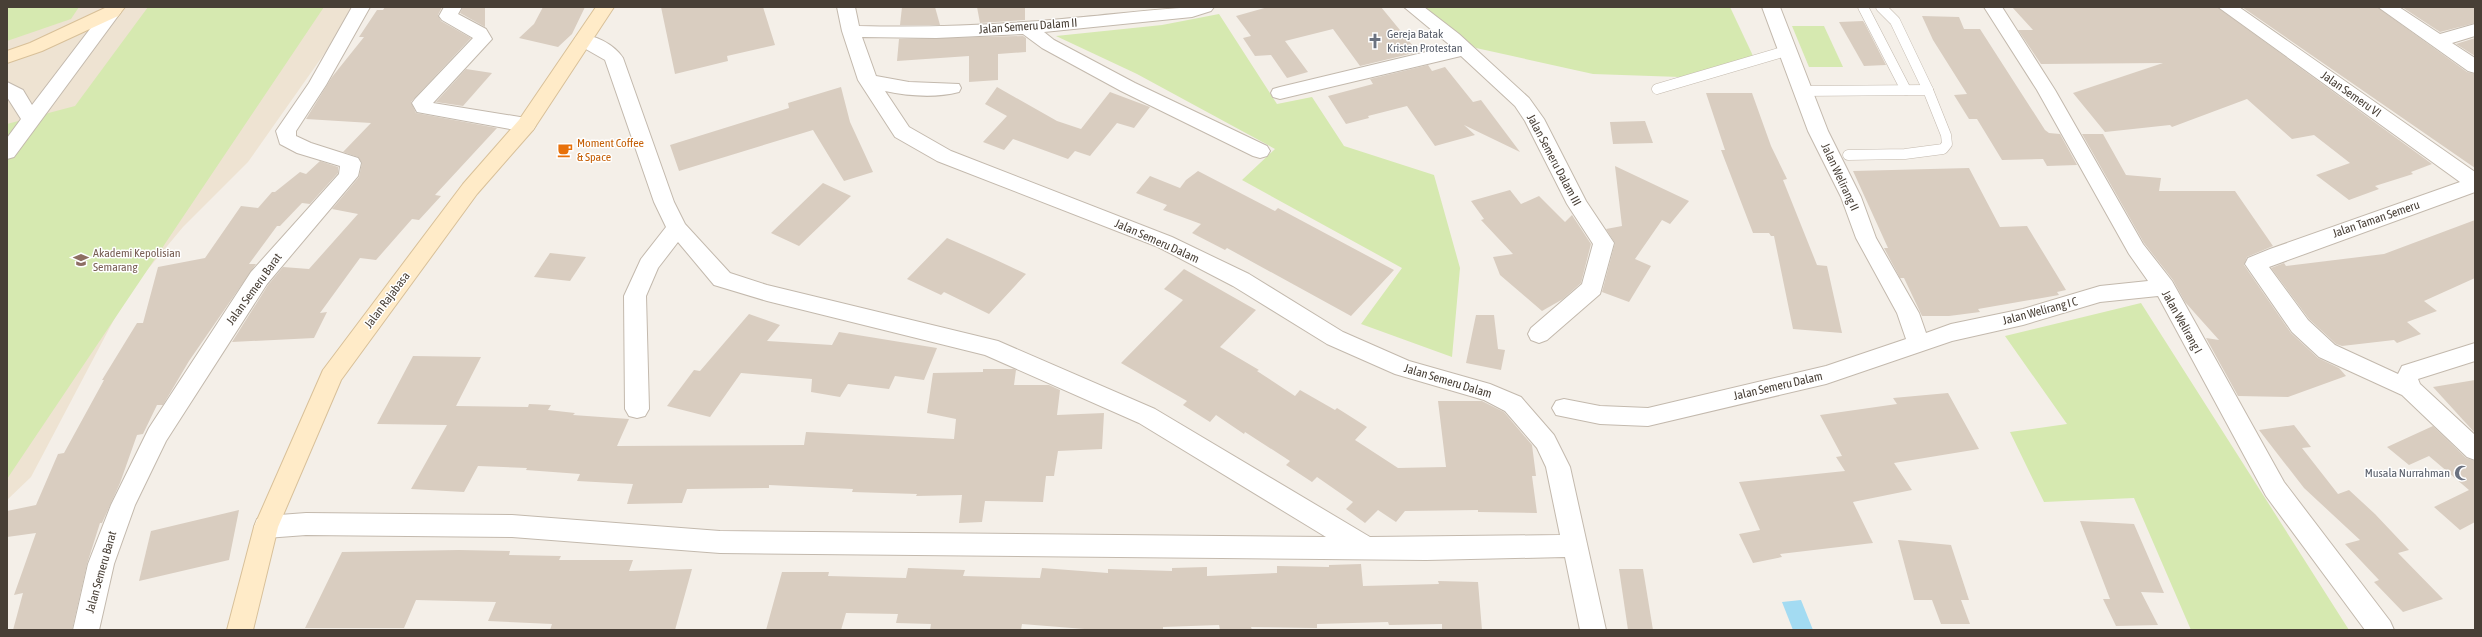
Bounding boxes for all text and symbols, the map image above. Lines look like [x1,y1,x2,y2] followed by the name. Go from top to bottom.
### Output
[978,16,1078,36] street label: Jalan Semeru Dalam II
[1387,27,1463,55] place label: Gereja Batak Kristen Protestan
[1366,32,1384,50] church icon: Gereja Batak Kristen Protestan
[2318,68,2384,120] street label: Jalan Semeru VI
[1524,112,1584,208] street label: Jalan Semeru Dalam III
[577,136,644,164] place label: Moment Coffee & Space
[556,141,574,159] cafe icon: Moment Coffee & Space
[1818,141,1862,213] street label: Jalan Welirang II
[2331,197,2422,240] street label: Jalan Taman Semeru
[1113,216,1201,266] street label: Jalan Semeru Dalam
[93,246,181,274] place label: Akademi Kepolisian Semarang
[223,250,285,327] street label: Jalan Semeru Barat
[72,251,90,269] school or university icon: Akademi Kepolisian Semarang
[361,269,413,331] street label: Jalan Rajabasa
[2159,288,2205,356] street label: Jalan Welirang I
[2001,294,2080,328] street label: Jalan Welirang I C
[1402,361,1494,401] street label: Jalan Semeru Dalam
[1732,369,1824,403] street label: Jalan Semeru Dalam
[2453,464,2471,482] mosque icon: Musala Nurrahman
[2365,466,2450,480] place label: Musala Nurrahman
[83,529,120,615] street label: Jalan Semeru Barat

